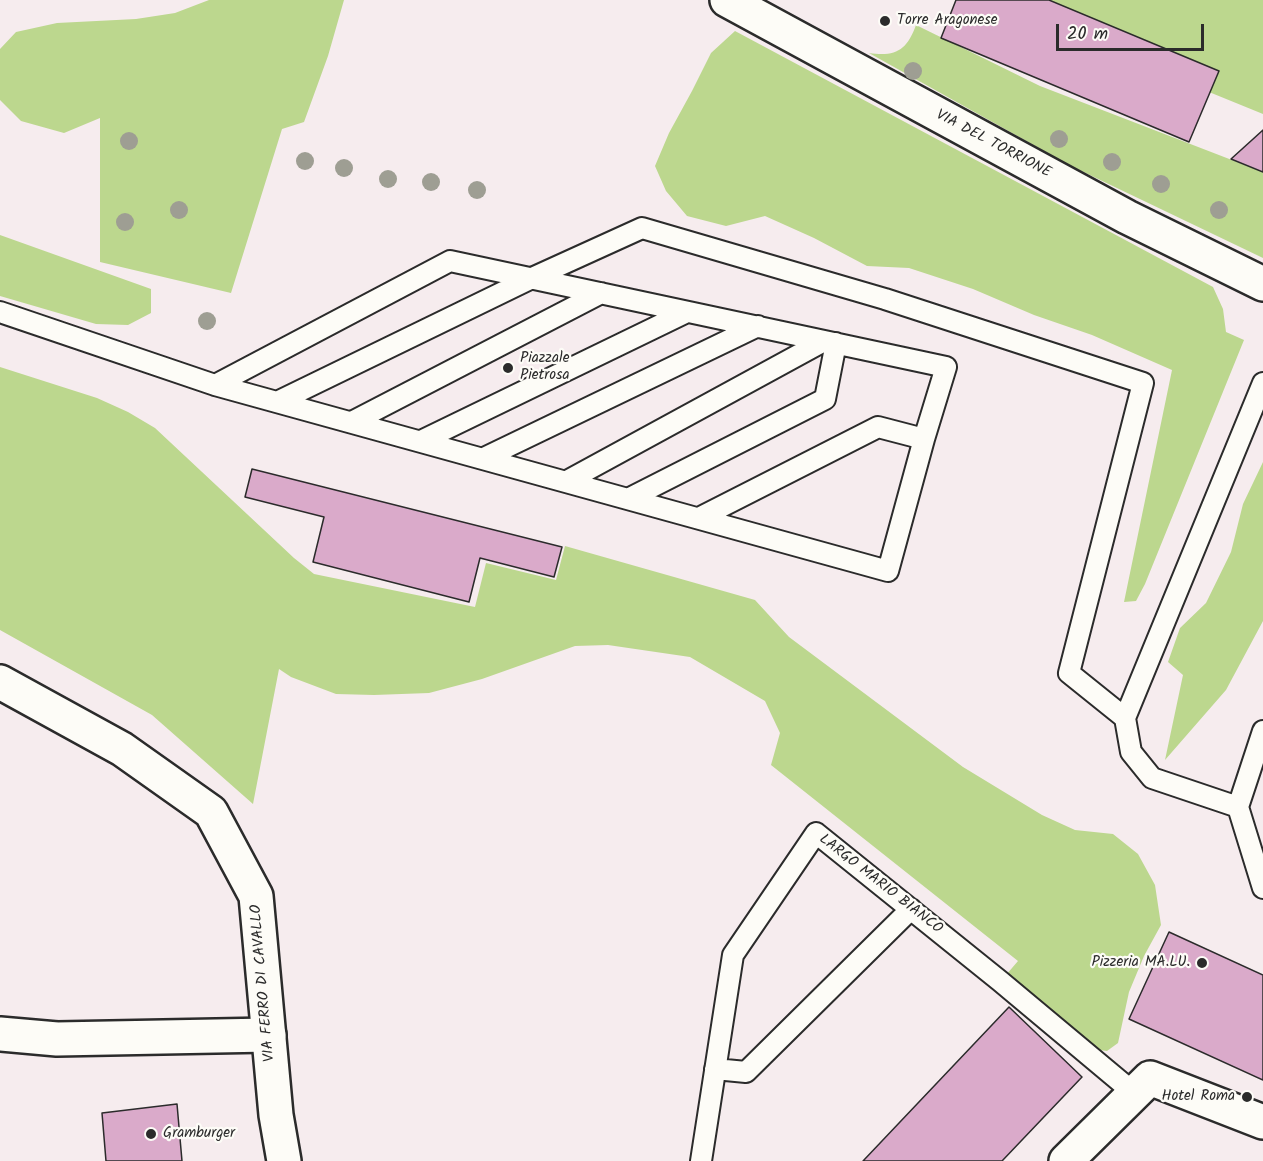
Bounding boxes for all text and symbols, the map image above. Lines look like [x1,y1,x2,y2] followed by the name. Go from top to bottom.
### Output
[897,12,997,30] place label: Torre Aragonese
[1059,12,1208,50] scale bar
[878,14,892,28] marker: Torre Aragonese
[1067,20,1108,49] text: 20 m
[932,107,1054,183] street label: VIA DEL TORRIONE
[520,350,569,385] place label: Piazzale Pietrosa
[501,361,515,375] marker: Piazzale Pietrosa
[815,831,945,939] street label: LARGO MARIO BIANCO
[248,903,280,1063] street label: VIA FERRO DI CAVALLO
[1092,954,1190,972] place label: Pizzeria MA.LU.
[1195,956,1209,970] marker: Pizzeria MA.LU.
[1161,1088,1235,1106] place label: Hotel Roma
[1240,1090,1254,1104] marker: Hotel Roma
[163,1125,235,1143] place label: Gramburger
[144,1127,158,1141] marker: Gramburger

